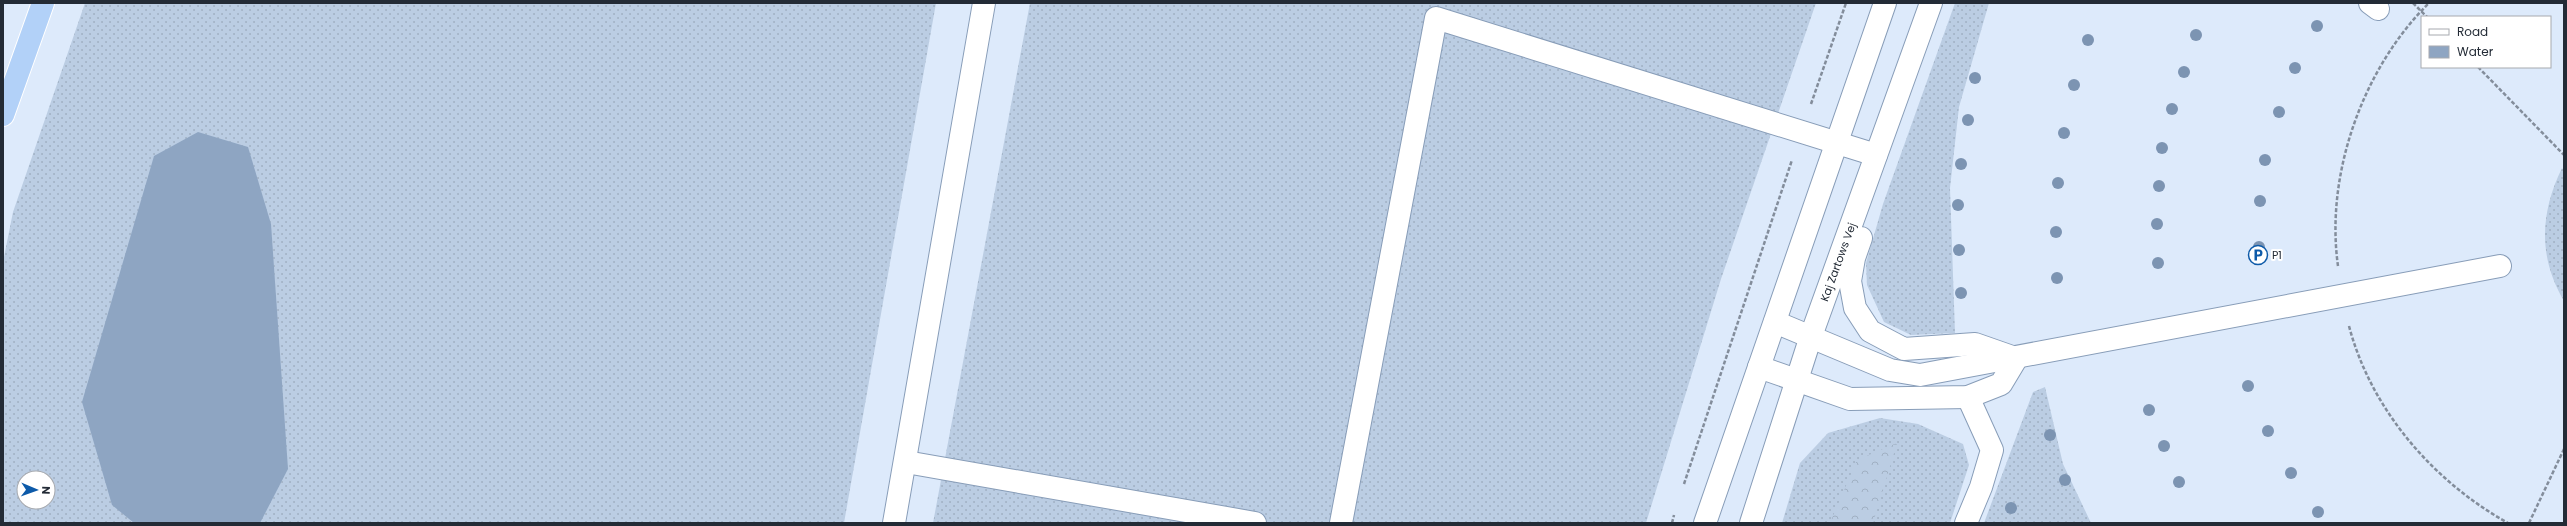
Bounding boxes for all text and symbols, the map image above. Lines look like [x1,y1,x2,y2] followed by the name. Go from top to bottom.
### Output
[2421,16,2551,68] legend
[2457,23,2488,40] text: Road
[2457,43,2494,60] text: Water
[1816,220,1860,304] street label: Kaj Zartows Vej
[2247,244,2269,266] parking icon: P1
[2272,247,2282,263] place label: P1
[16,470,56,510] north arrow
[38,486,54,495] text: N

